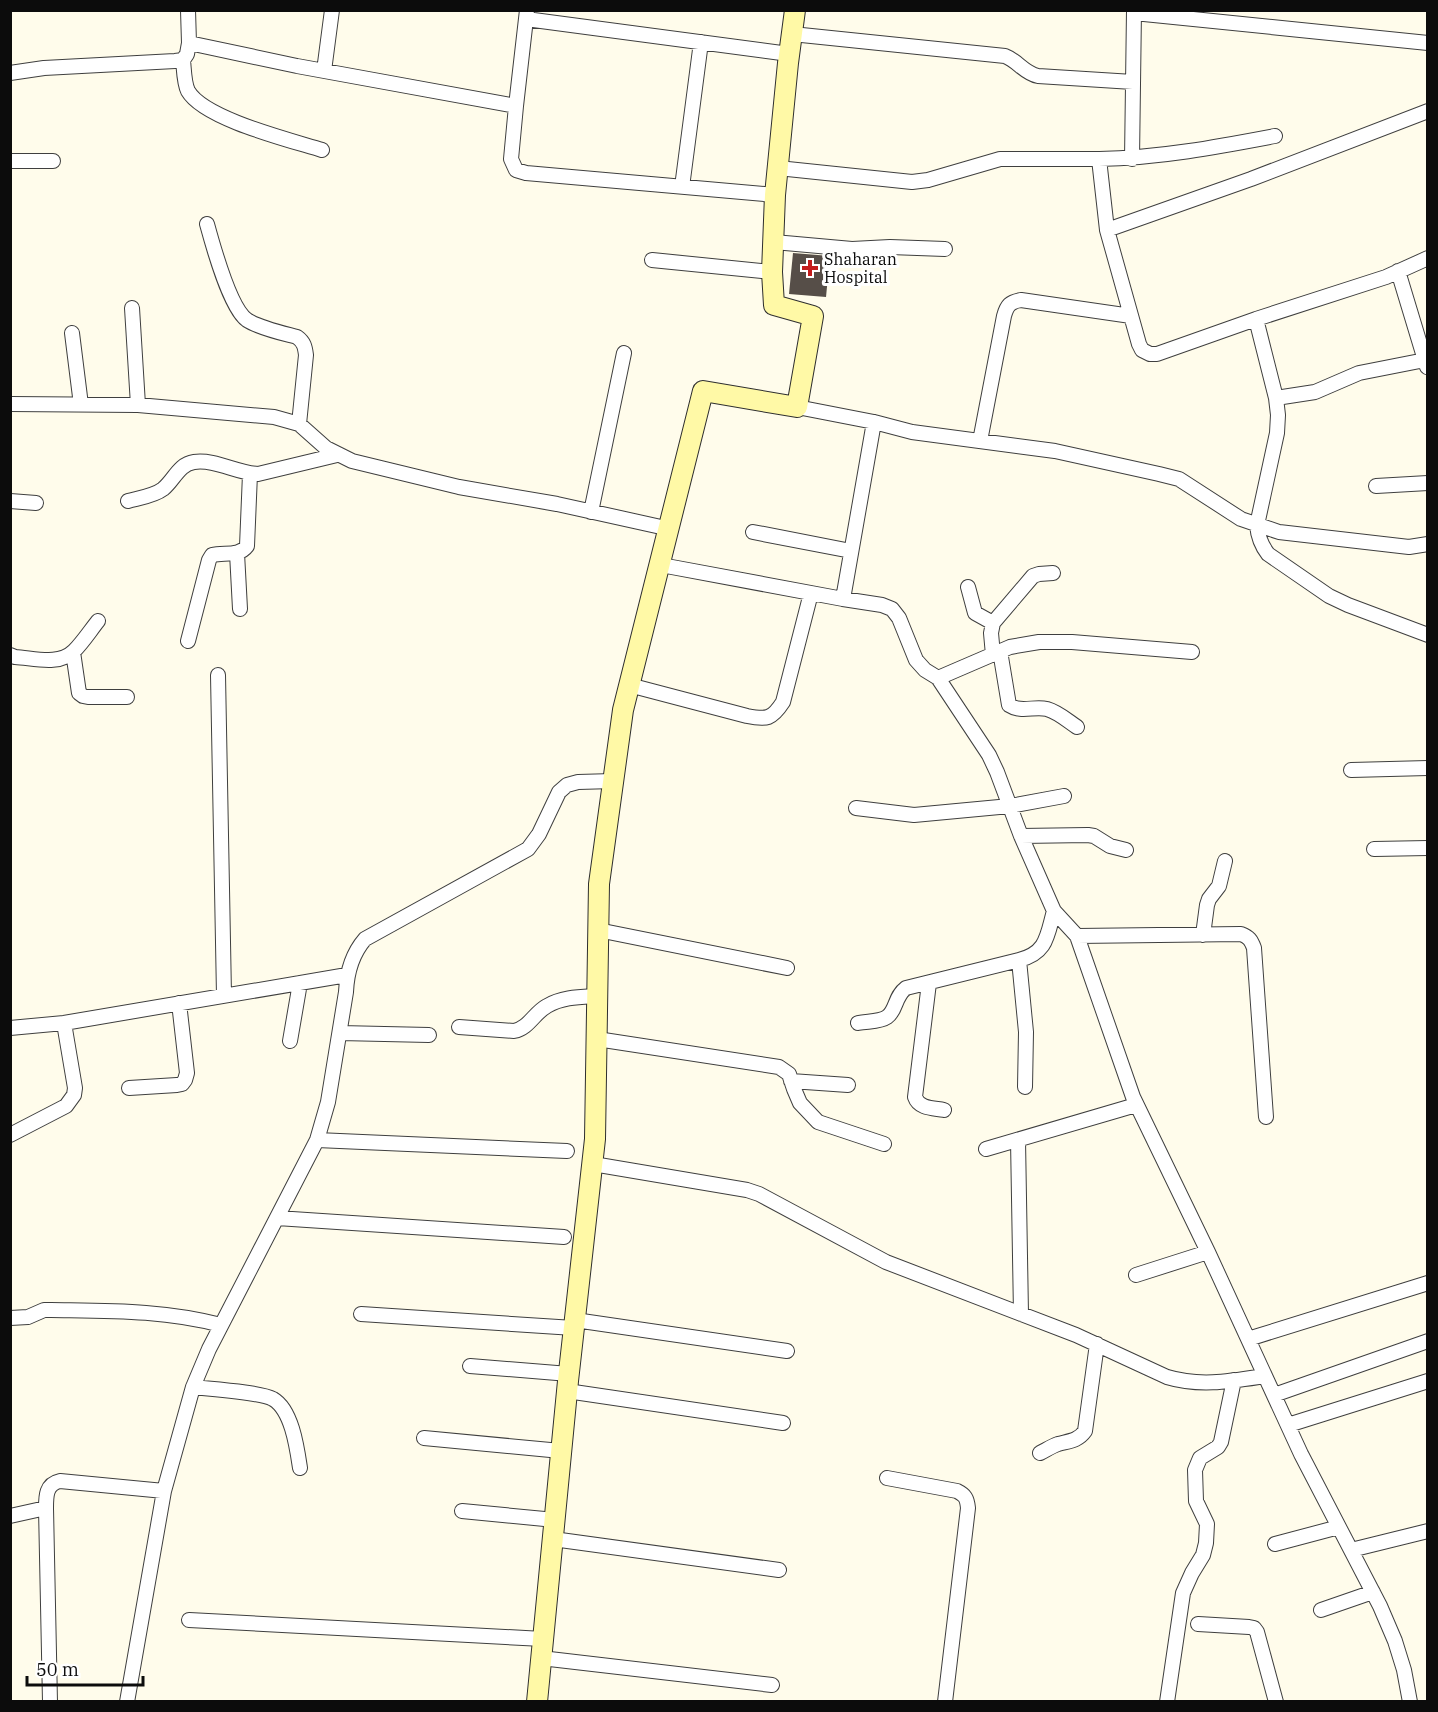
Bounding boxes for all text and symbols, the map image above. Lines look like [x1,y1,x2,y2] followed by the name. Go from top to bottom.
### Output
[824,249,897,287] place label: Shaharan Hospital
[801,259,819,277] marker: Shaharan Hospital
[27,1649,142,1687] scale bar
[36,1658,79,1681] text: 50 m

